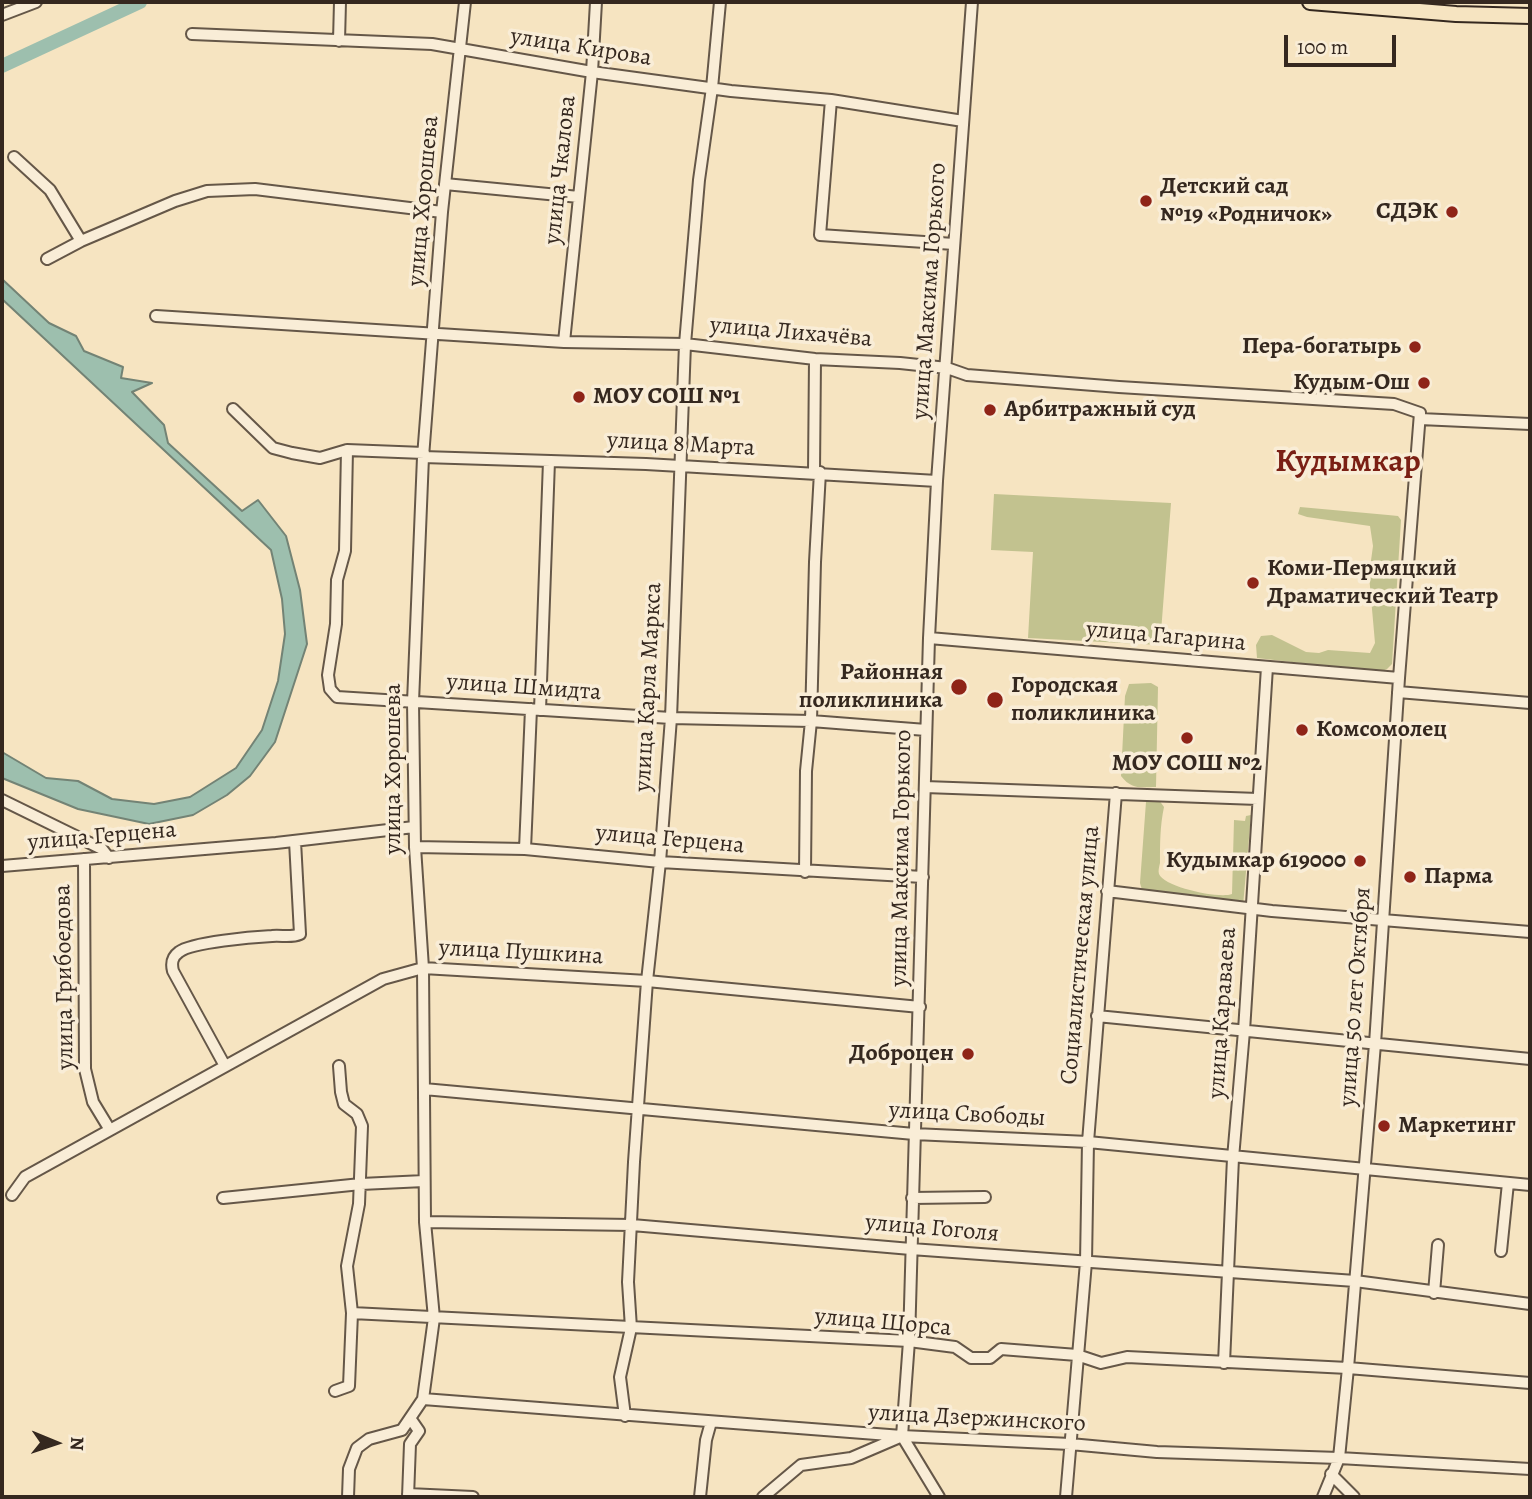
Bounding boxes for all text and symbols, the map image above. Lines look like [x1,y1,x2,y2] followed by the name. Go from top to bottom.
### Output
[1287,21,1399,65] scale bar
[508,23,654,73] street label: улица Кирова
[1297,33,1348,61] text: 100 m
[539,94,583,246] street label: улица Чкалова
[402,115,446,287] street label: улица Хорошева
[907,162,953,420] street label: улица Максима Горького
[1160,173,1332,229] place label: Детский сад №19 «Родничок»
[1138,193,1154,209] marker: Детский сад №19 «Родничок»
[1376,198,1438,226] place label: СДЭК
[1444,204,1460,220] marker: СДЭК
[709,312,873,354] street label: улица Лихачёва
[1242,333,1401,361] place label: Пера-богатырь
[1407,339,1423,355] marker: Пера-богатырь
[1293,369,1410,397] place label: Кудым-Ош
[1416,375,1432,391] marker: Кудым-Ош
[593,383,740,411] place label: МОУ СОШ №1
[571,389,587,405] marker: МОУ СОШ №1
[1004,396,1196,424] place label: Арбитражный суд
[982,402,998,418] marker: Арбитражный суд
[606,427,756,463] street label: улица 8 Марта
[1275,444,1421,482] district label: Кудымкар
[1267,555,1498,611] place label: Коми-Пермяцкий Драматический Театр
[1245,575,1261,591] marker: Коми-Пермяцкий Драматический Театр
[629,582,669,792] street label: улица Карла Маркса
[1085,616,1247,658] street label: улица Гагарина
[799,659,943,715] place label: Районная поликлиника
[446,668,602,708] street label: улица Шмидта
[1011,672,1155,728] place label: Городская поликлиника
[949,677,969,697] marker: Районная поликлиника
[380,684,408,854] street label: улица Хорошева
[985,690,1005,710] marker: Городская поликлиника
[1316,716,1447,744] place label: Комсомолец
[1294,722,1310,738] marker: Комсомолец
[885,729,919,987] street label: улица Максима Горького
[1179,730,1195,746] marker: МОУ СОШ №2
[1112,750,1262,778] place label: МОУ СОШ №2
[26,816,178,858] street label: улица Герцена
[594,819,746,861] street label: улица Герцена
[1055,824,1107,1086] street label: Социалистическая улица
[1166,847,1346,875] place label: Кудымкар 619000
[1352,853,1368,869] marker: Кудымкар 619000
[1424,863,1493,891] place label: Парма
[1402,869,1418,885] marker: Парма
[49,884,81,1070] street label: улица Грибоедова
[1334,886,1378,1108] street label: улица 50 лет Октября
[1203,926,1243,1100] street label: улица Караваева
[438,934,604,972] street label: улица Пушкина
[849,1040,954,1068] place label: Доброцен
[960,1046,976,1062] marker: Доброцен
[888,1097,1046,1133] street label: улица Свободы
[1398,1112,1516,1140] place label: Маркетинг
[1376,1118,1392,1134] marker: Маркетинг
[864,1209,1000,1249] street label: улица Гоголя
[814,1303,952,1343] street label: улица Щорса
[868,1399,1086,1439] street label: улица Дзержинского
[21,1408,91,1478] north arrow
[64,1436,90,1451] text: N

